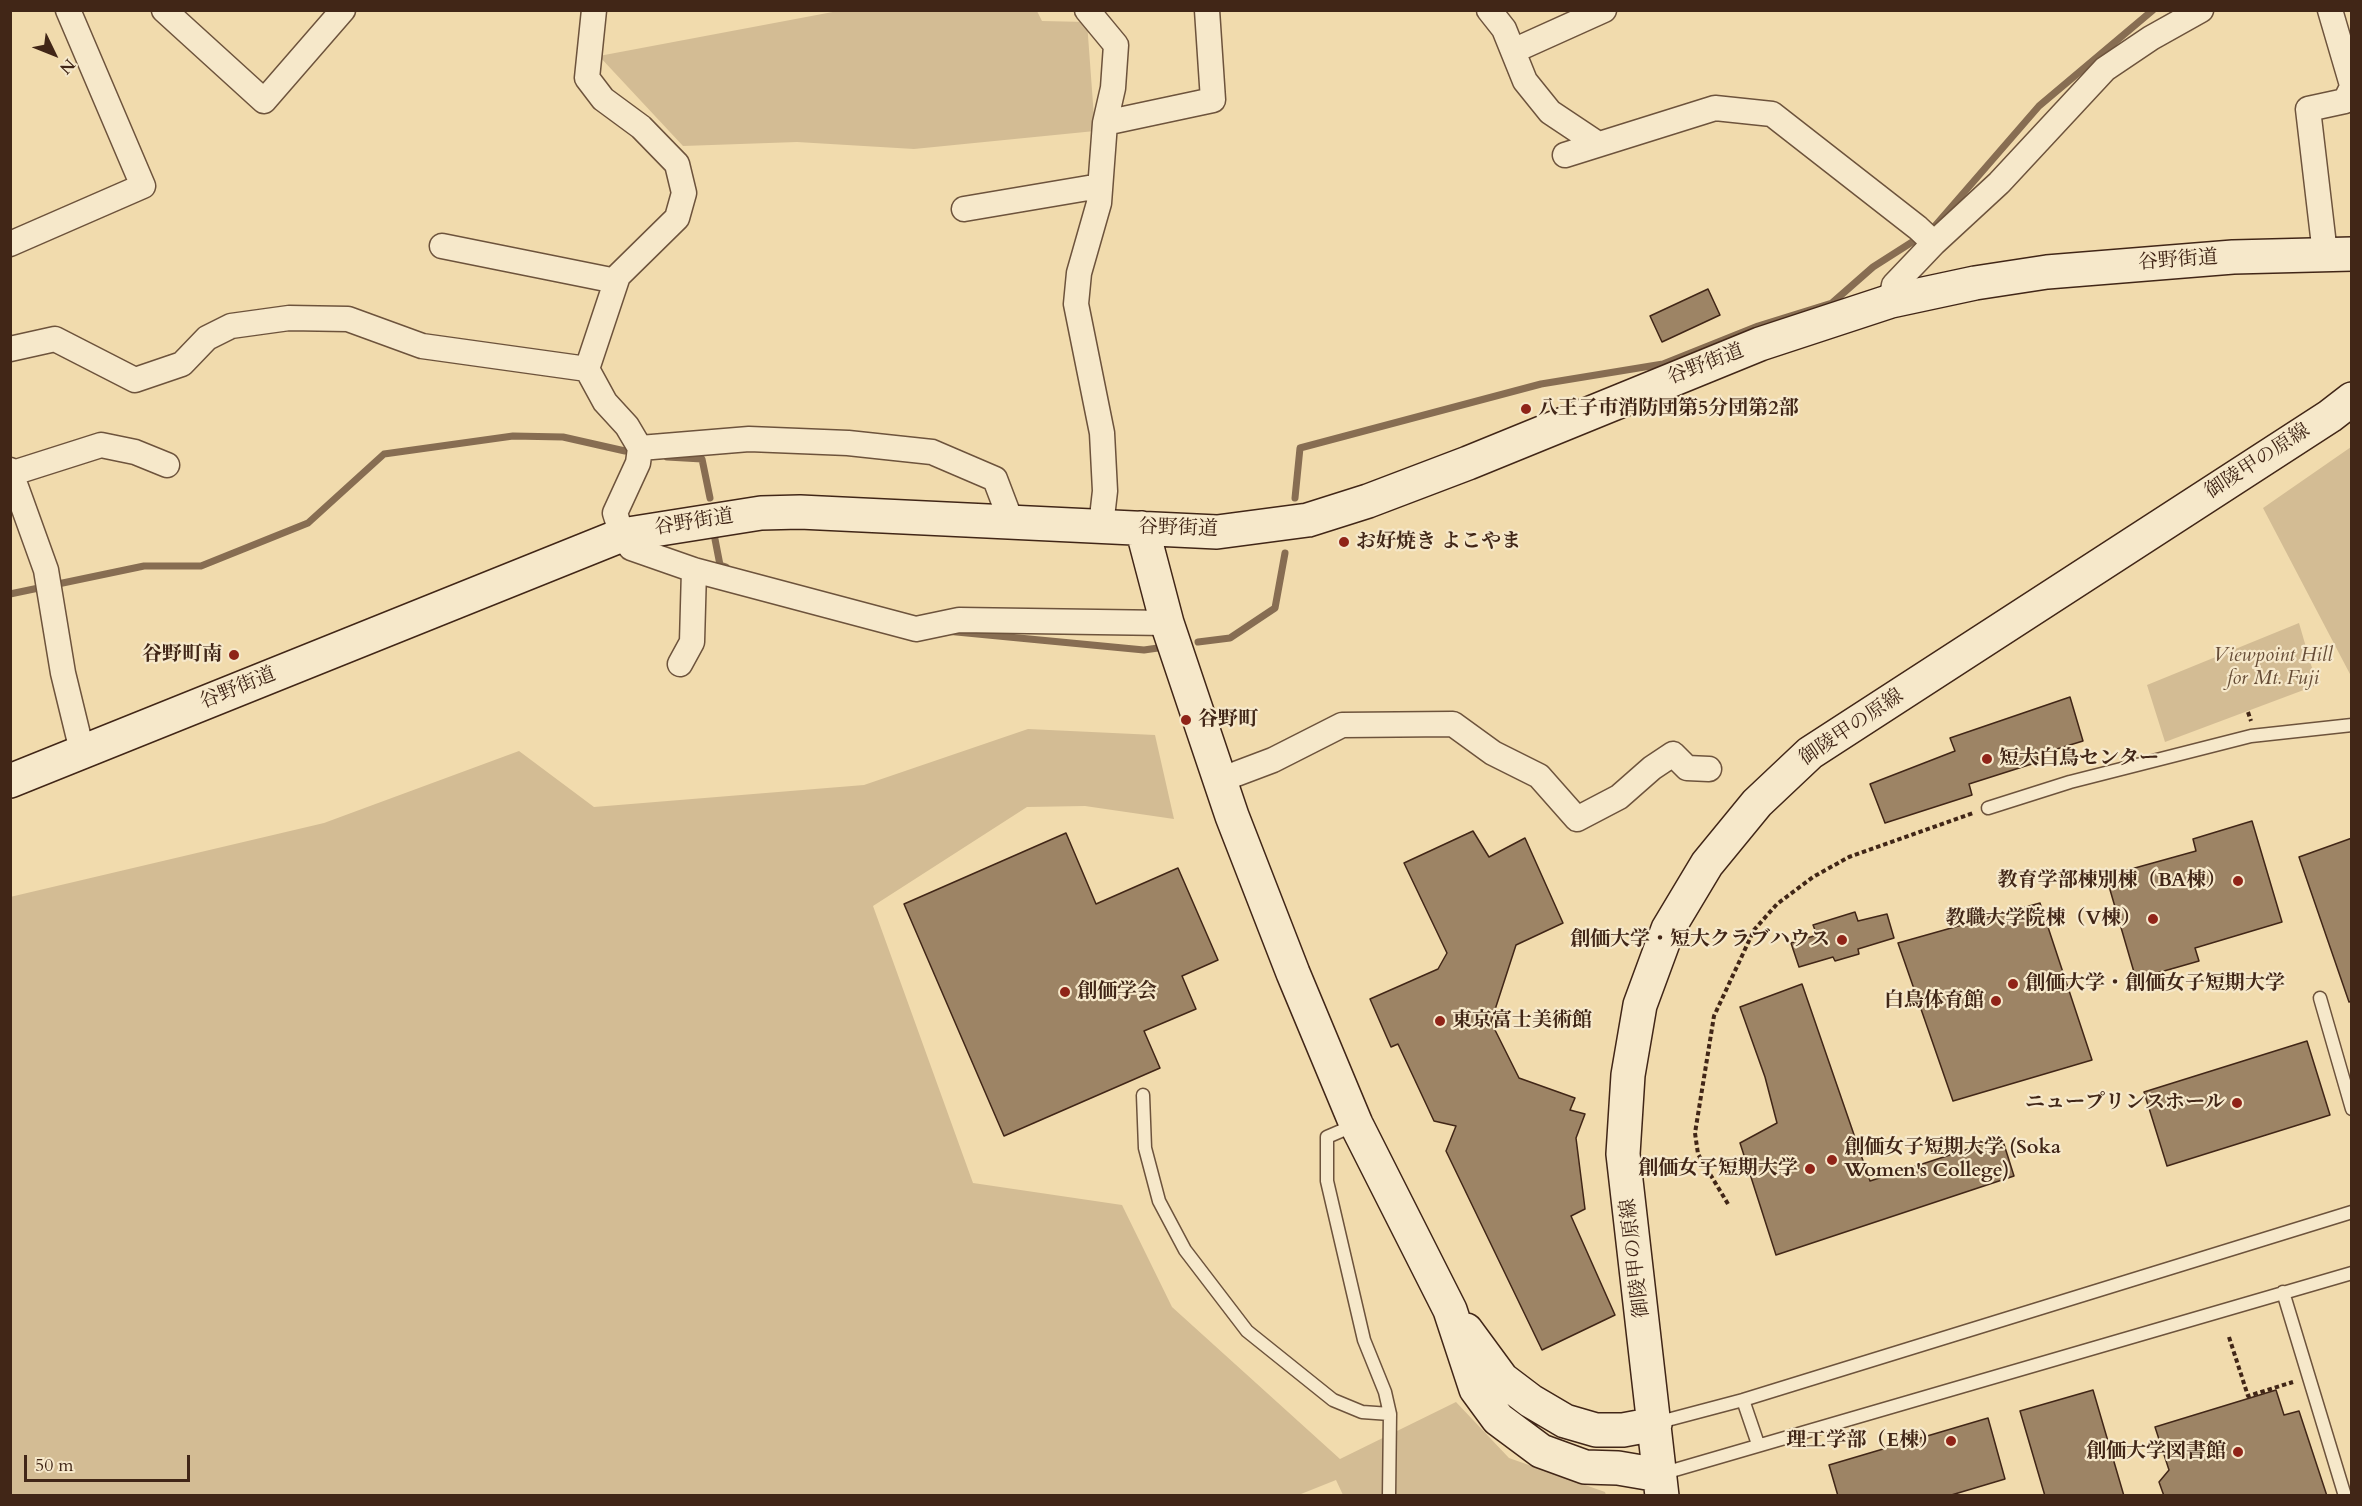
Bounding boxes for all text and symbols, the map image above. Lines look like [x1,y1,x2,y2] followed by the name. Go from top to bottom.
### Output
[24,24,84,84] north arrow
[54,54,80,79] text: N
[2137,246,2219,276] street label: 谷野街道
[1664,339,1748,391] street label: 谷野街道
[1538,397,1798,421] place label: 八王子市消防団第5分団第2部
[1519,402,1533,416] marker: 八王子市消防団第5分団第2部
[2201,419,2315,505] street label: 御陵甲の原線
[653,505,735,541] street label: 谷野街道
[1138,516,1218,542] street label: 谷野街道
[1356,530,1521,554] place label: お好焼き よこやま
[1337,535,1351,549] marker: お好焼き よこやま
[142,643,222,667] place label: 谷野町南
[2213,644,2333,691] park label: Viewpoint Hill for Mt. Fuji
[227,648,241,662] marker: 谷野町南
[196,663,280,715] street label: 谷野街道
[1796,685,1908,771] street label: 御陵甲の原線
[1198,708,1258,732] place label: 谷野町
[1179,713,1193,727] marker: 谷野町
[1999,747,2159,771] place label: 短大白鳥センター
[1980,752,1994,766] marker: 短大白鳥センター
[1997,869,2226,893] place label: 教育学部棟別棟（BA棟）
[2231,874,2245,888] marker: 教育学部棟別棟（BA棟）
[1945,907,2141,931] place label: 教職大学院棟（V棟）
[2146,912,2160,926] marker: 教職大学院棟（V棟）
[1570,928,1830,952] place label: 創価大学・短大クラブハウス
[1835,933,1849,947] marker: 創価大学・短大クラブハウス
[2025,972,2285,996] place label: 創価大学・創価女子短期大学
[2006,977,2020,991] marker: 創価大学・創価女子短期大学
[1077,980,1157,1004] place label: 創価学会
[1058,985,1072,999] marker: 創価学会
[1884,989,1984,1013] place label: 白鳥体育館
[1989,994,2003,1008] marker: 白鳥体育館
[1452,1009,1592,1033] place label: 東京富士美術館
[1433,1014,1447,1028] marker: 東京富士美術館
[2025,1091,2225,1115] place label: ニュープリンスホール
[2230,1096,2244,1110] marker: ニュープリンスホール
[1844,1136,2061,1183] place label: 創価女子短期大学 (Soka Women's College)
[1825,1153,1839,1167] marker: 創価女子短期大学 (Soka Women's College)
[1638,1157,1798,1181] place label: 創価女子短期大学
[1803,1162,1817,1176] marker: 創価女子短期大学
[1617,1197,1655,1319] street label: 御陵甲の原線
[1786,1429,1939,1453] place label: 理工学部（E棟）
[1944,1434,1958,1448] marker: 理工学部（E棟）
[2086,1440,2226,1464] place label: 創価大学図書館
[27,1443,194,1481] scale bar
[2231,1445,2245,1459] marker: 創価大学図書館
[35,1453,74,1478] text: 50 m

